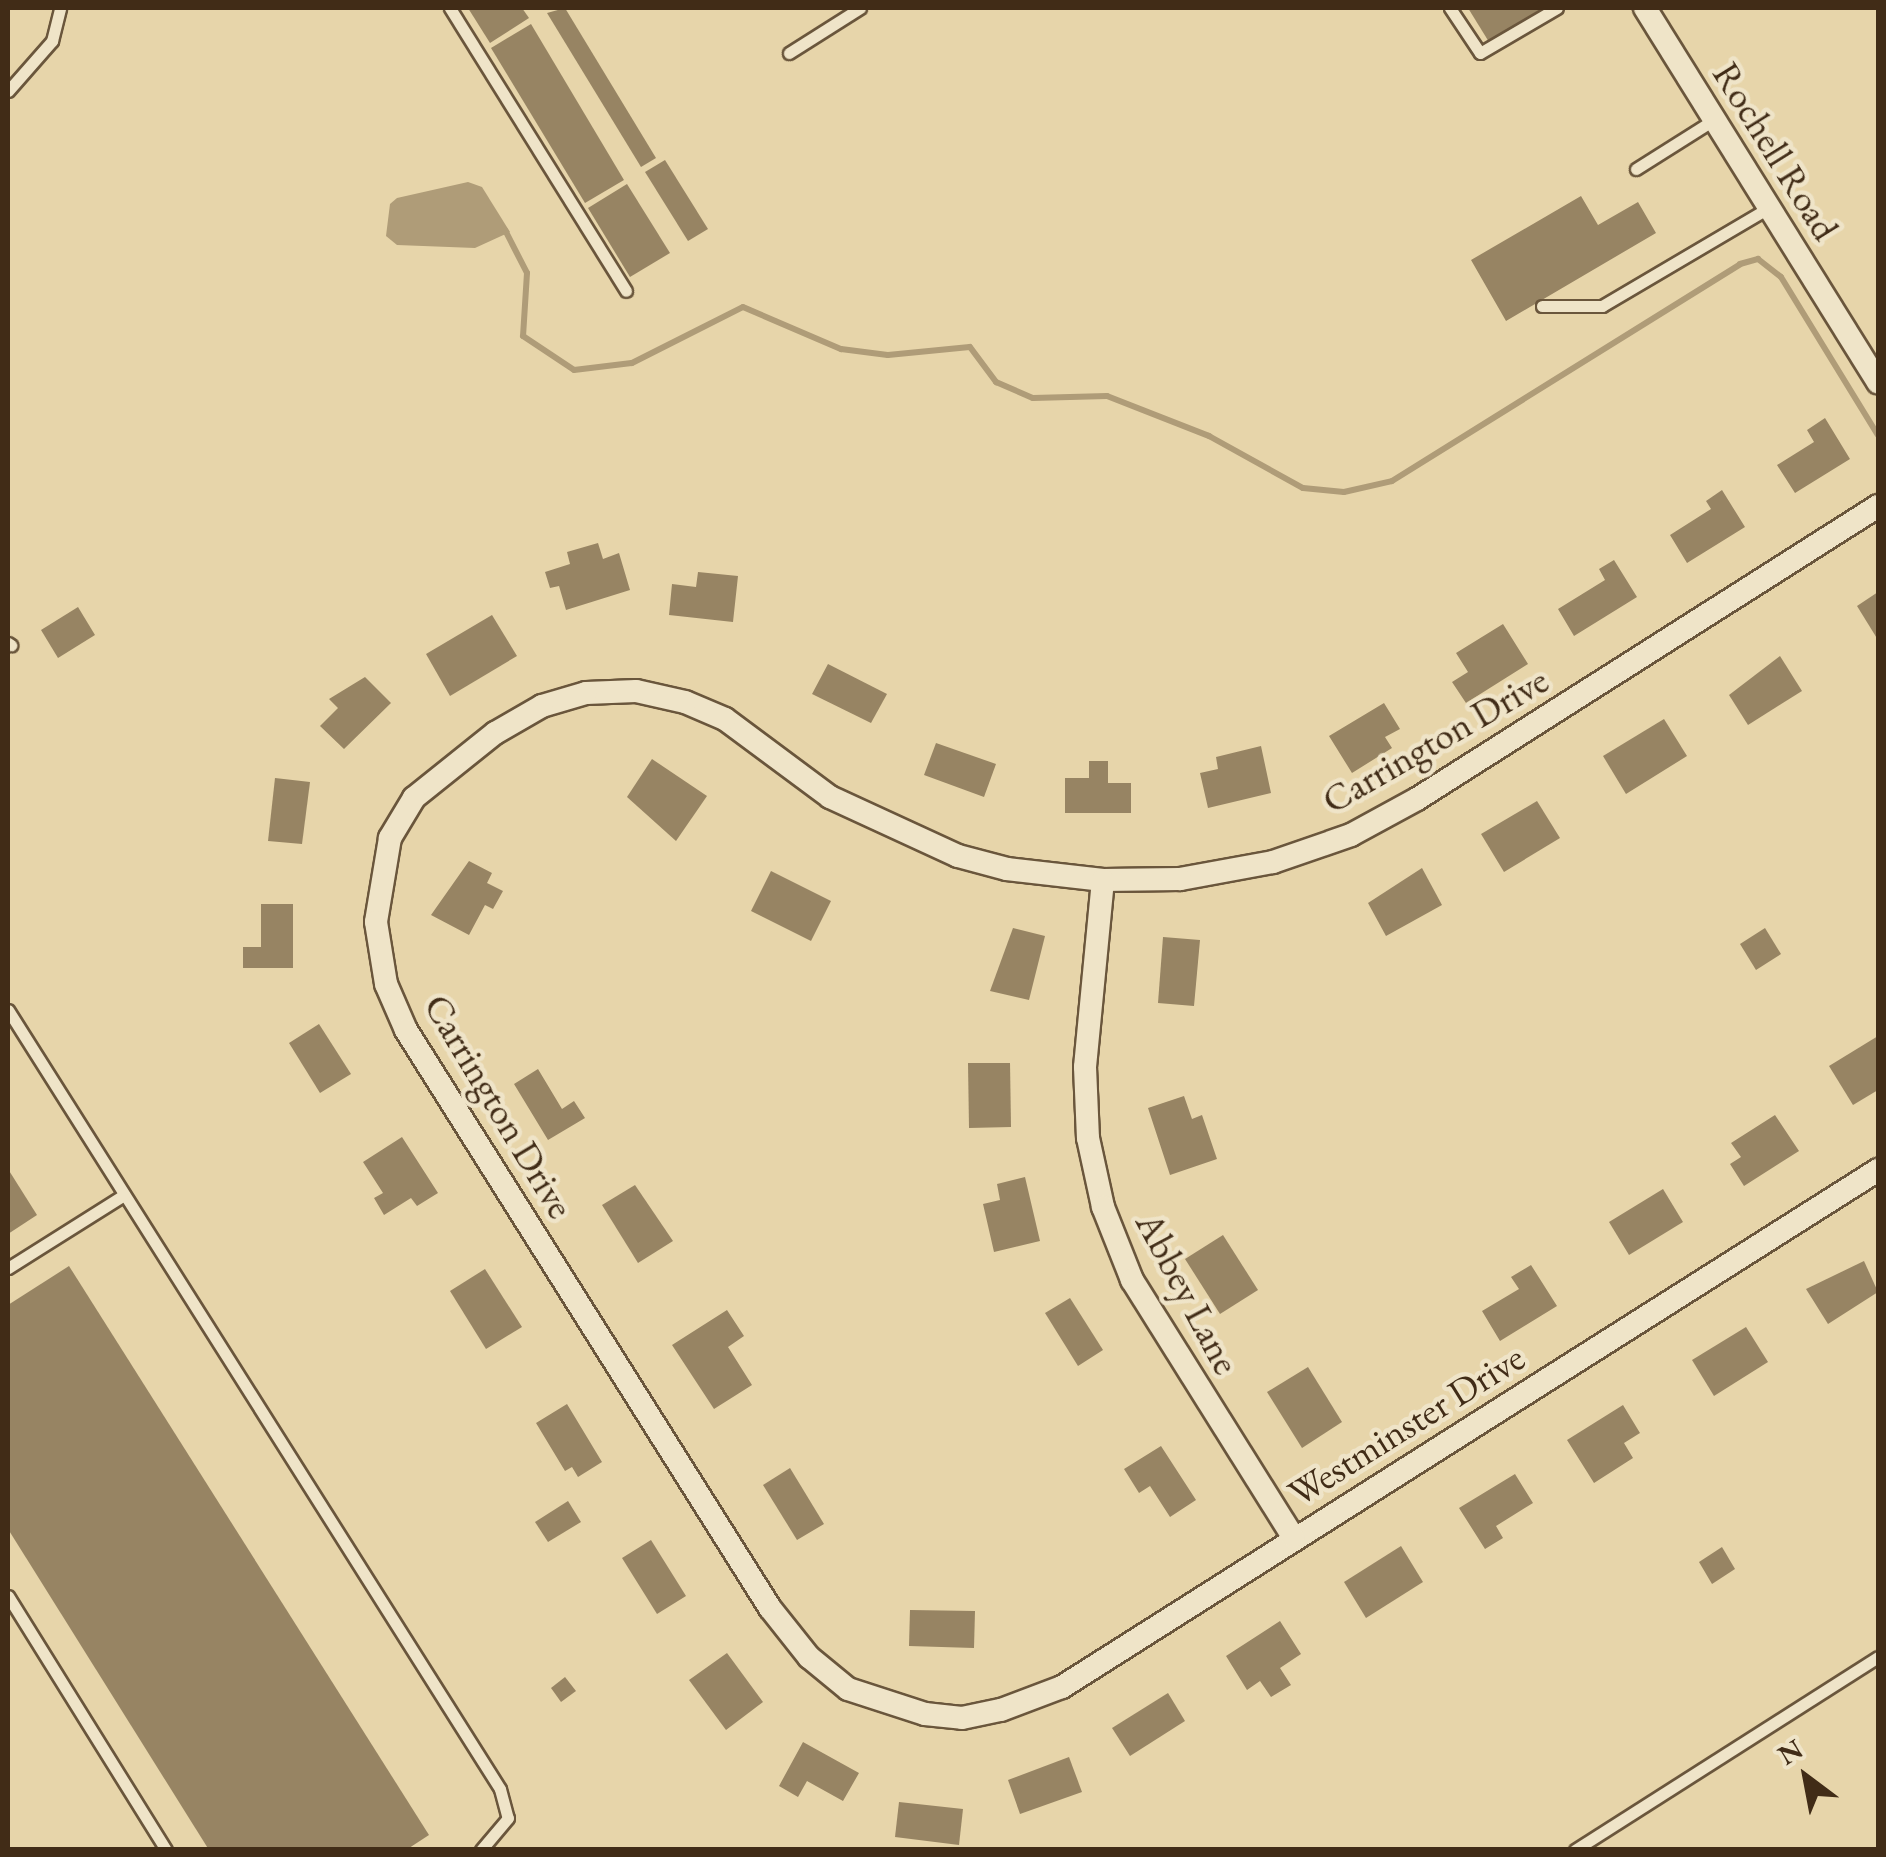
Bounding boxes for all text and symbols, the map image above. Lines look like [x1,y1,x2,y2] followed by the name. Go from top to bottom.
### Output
[1703,54,1849,248] street label: Rochell Road
[1314,657,1556,823] street label: Carrington Drive
[414,986,584,1226] street label: Carrington Drive
[1126,1204,1250,1382] street label: Abbey Lane
[1280,1334,1532,1516] street label: Westminster Drive
[1756,1727,1856,1827] north arrow
[1771,1730,1809,1773] text: N

